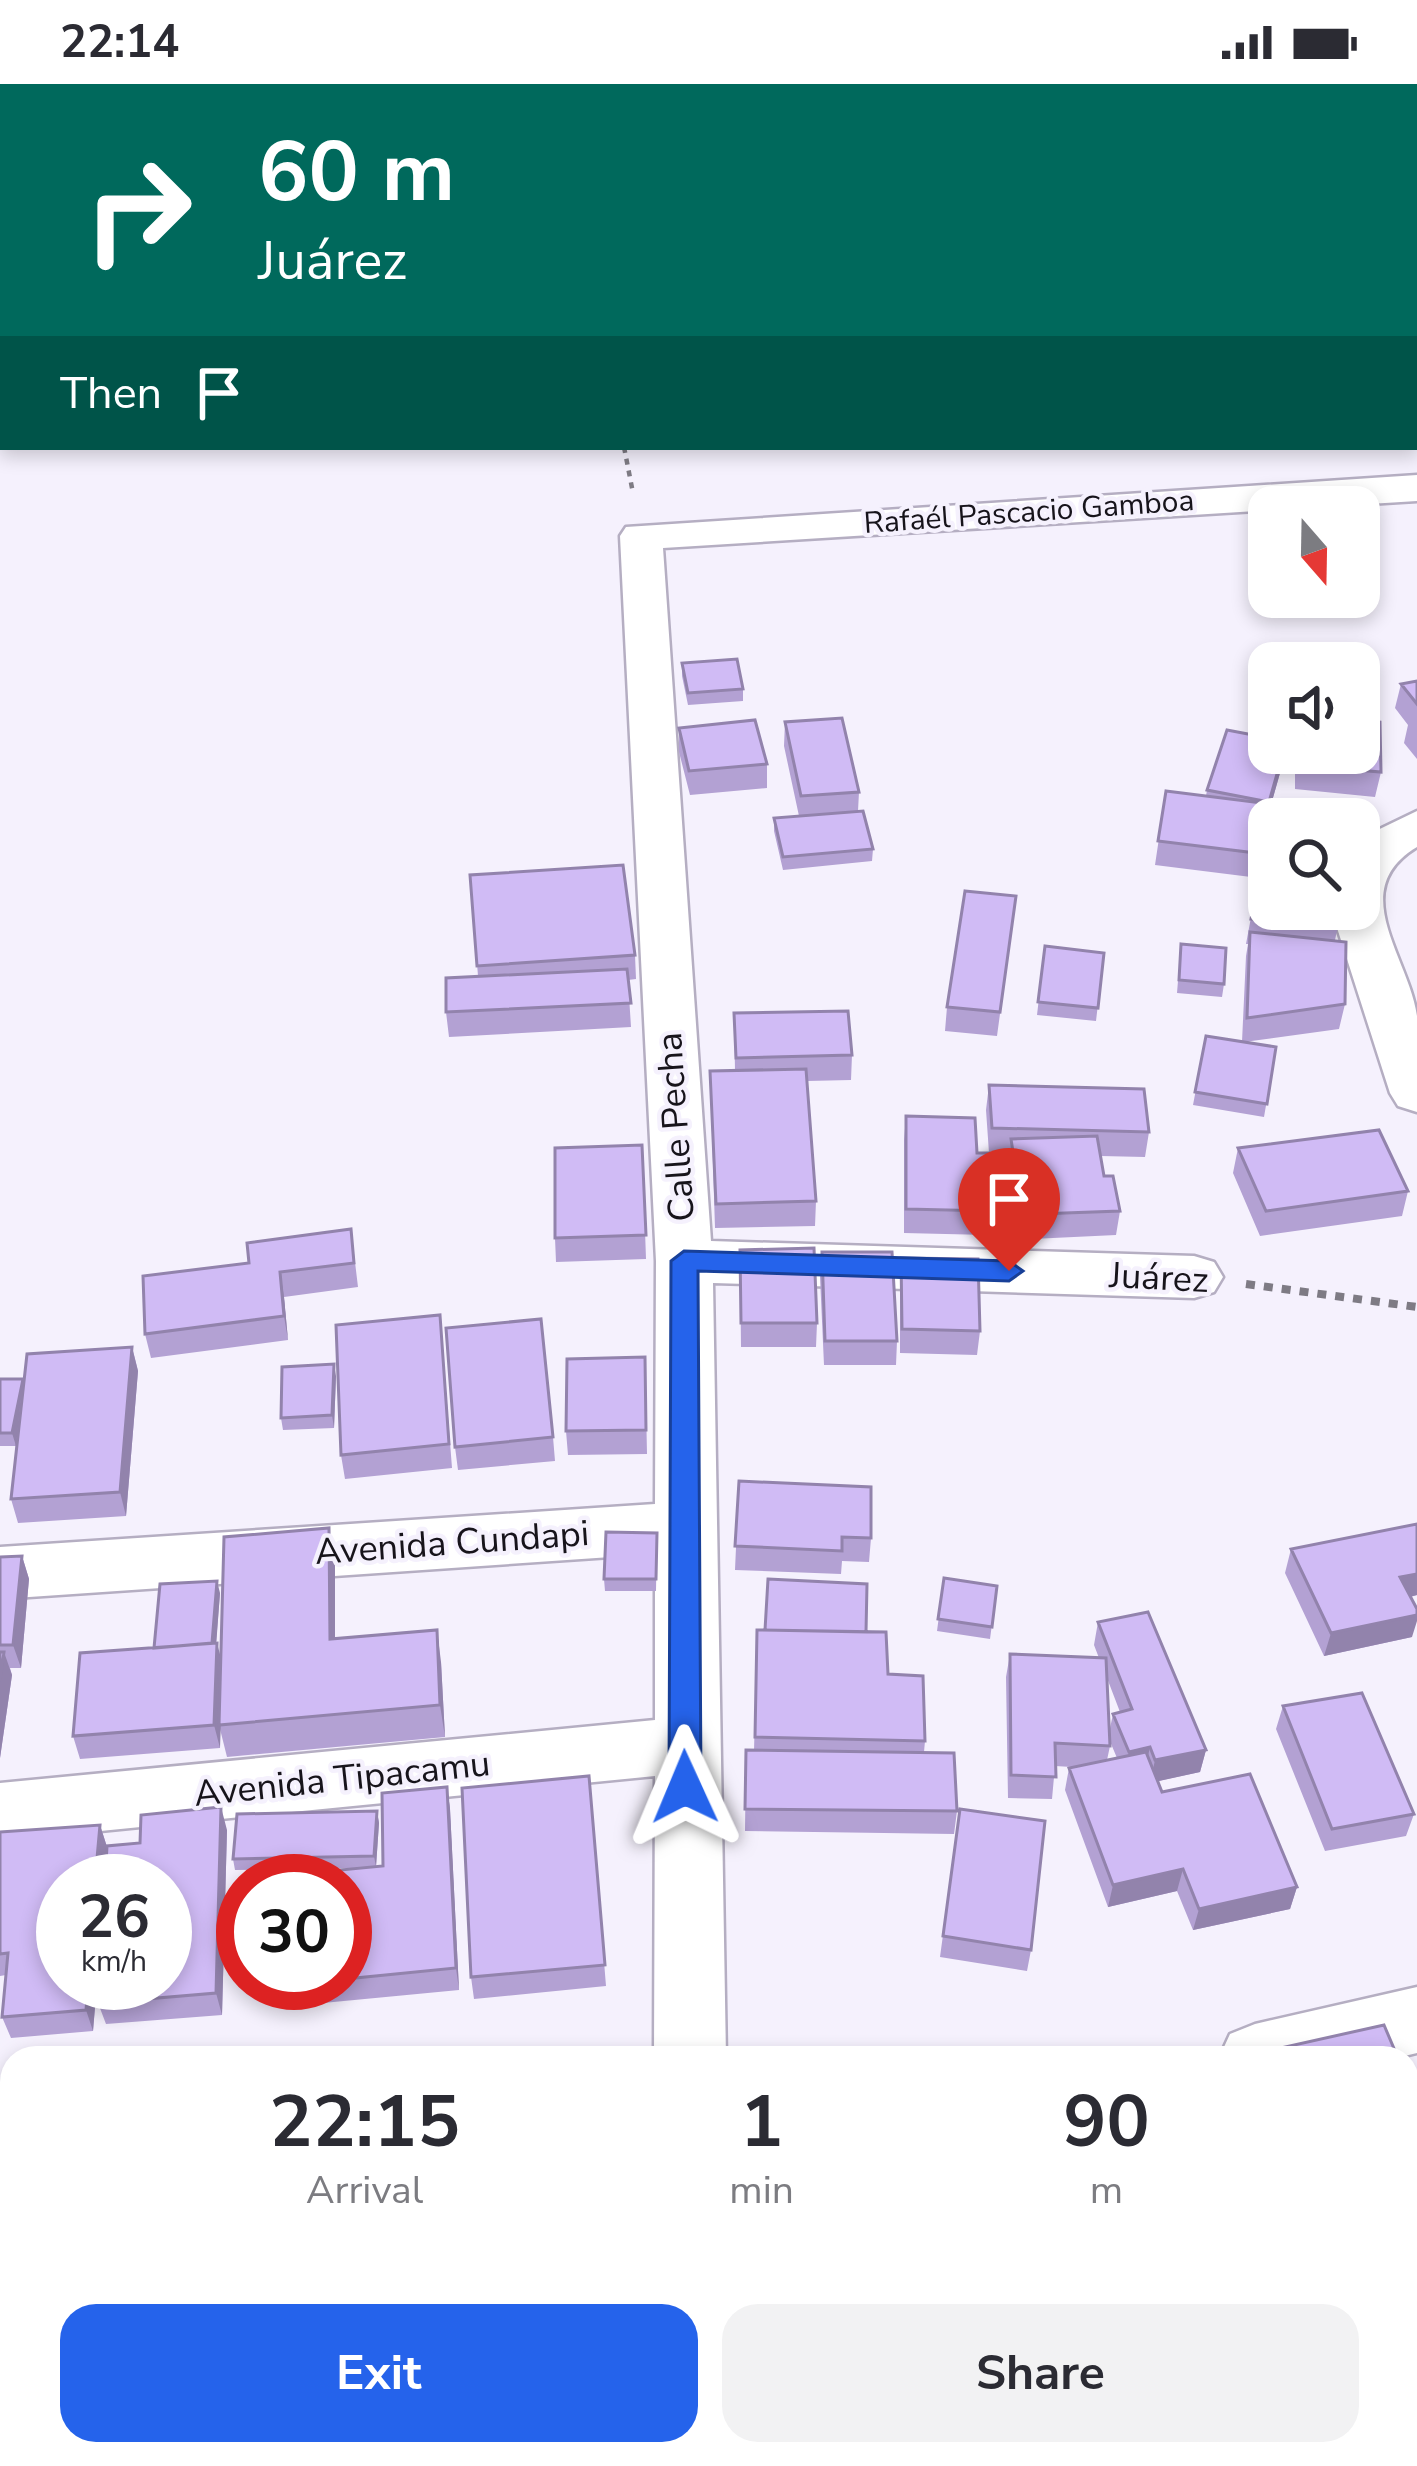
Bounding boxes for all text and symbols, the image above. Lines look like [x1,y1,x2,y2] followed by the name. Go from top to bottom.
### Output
[60,12,179,73] text: 22:14
[258,115,455,230] text: 60 m
[60,132,216,288] icon: right
[258,224,407,298] text: Juárez
[186,360,252,426] icon: arrive
[60,363,162,424] text: Then
[862,480,1196,544] street label: Rafaél Pascacio Gamboa
[1248,486,1380,618] north arrow
[1248,486,1380,930] map controls
[1248,642,1380,774] button: sound
[1248,798,1380,930] button: search
[645,1031,707,1223] street label: Calle Pecha
[958,1148,1060,1271] pin
[976,1166,1042,1232] icon: arrive
[1107,1251,1210,1305] street label: Juárez
[313,1509,591,1577] street label: Avenida Cundapi
[622,1724,748,1850] position arrow
[191,1739,493,1819] street label: Avenida Tipacamu
[216,1854,372,2010] speed limit sign: 30
[78,1876,150,1958] text: 26
[81,1941,147,1982] text: km/h
[269,2073,460,2171] text: 22:15
[740,2073,783,2171] text: 1
[1063,2073,1150,2171] text: 90
[306,2164,423,2217] text: Arrival
[729,2164,794,2217] text: min
[1090,2164,1123,2217] text: m
[60,2304,698,2442] button: Exit
[722,2304,1359,2442] button: Share

